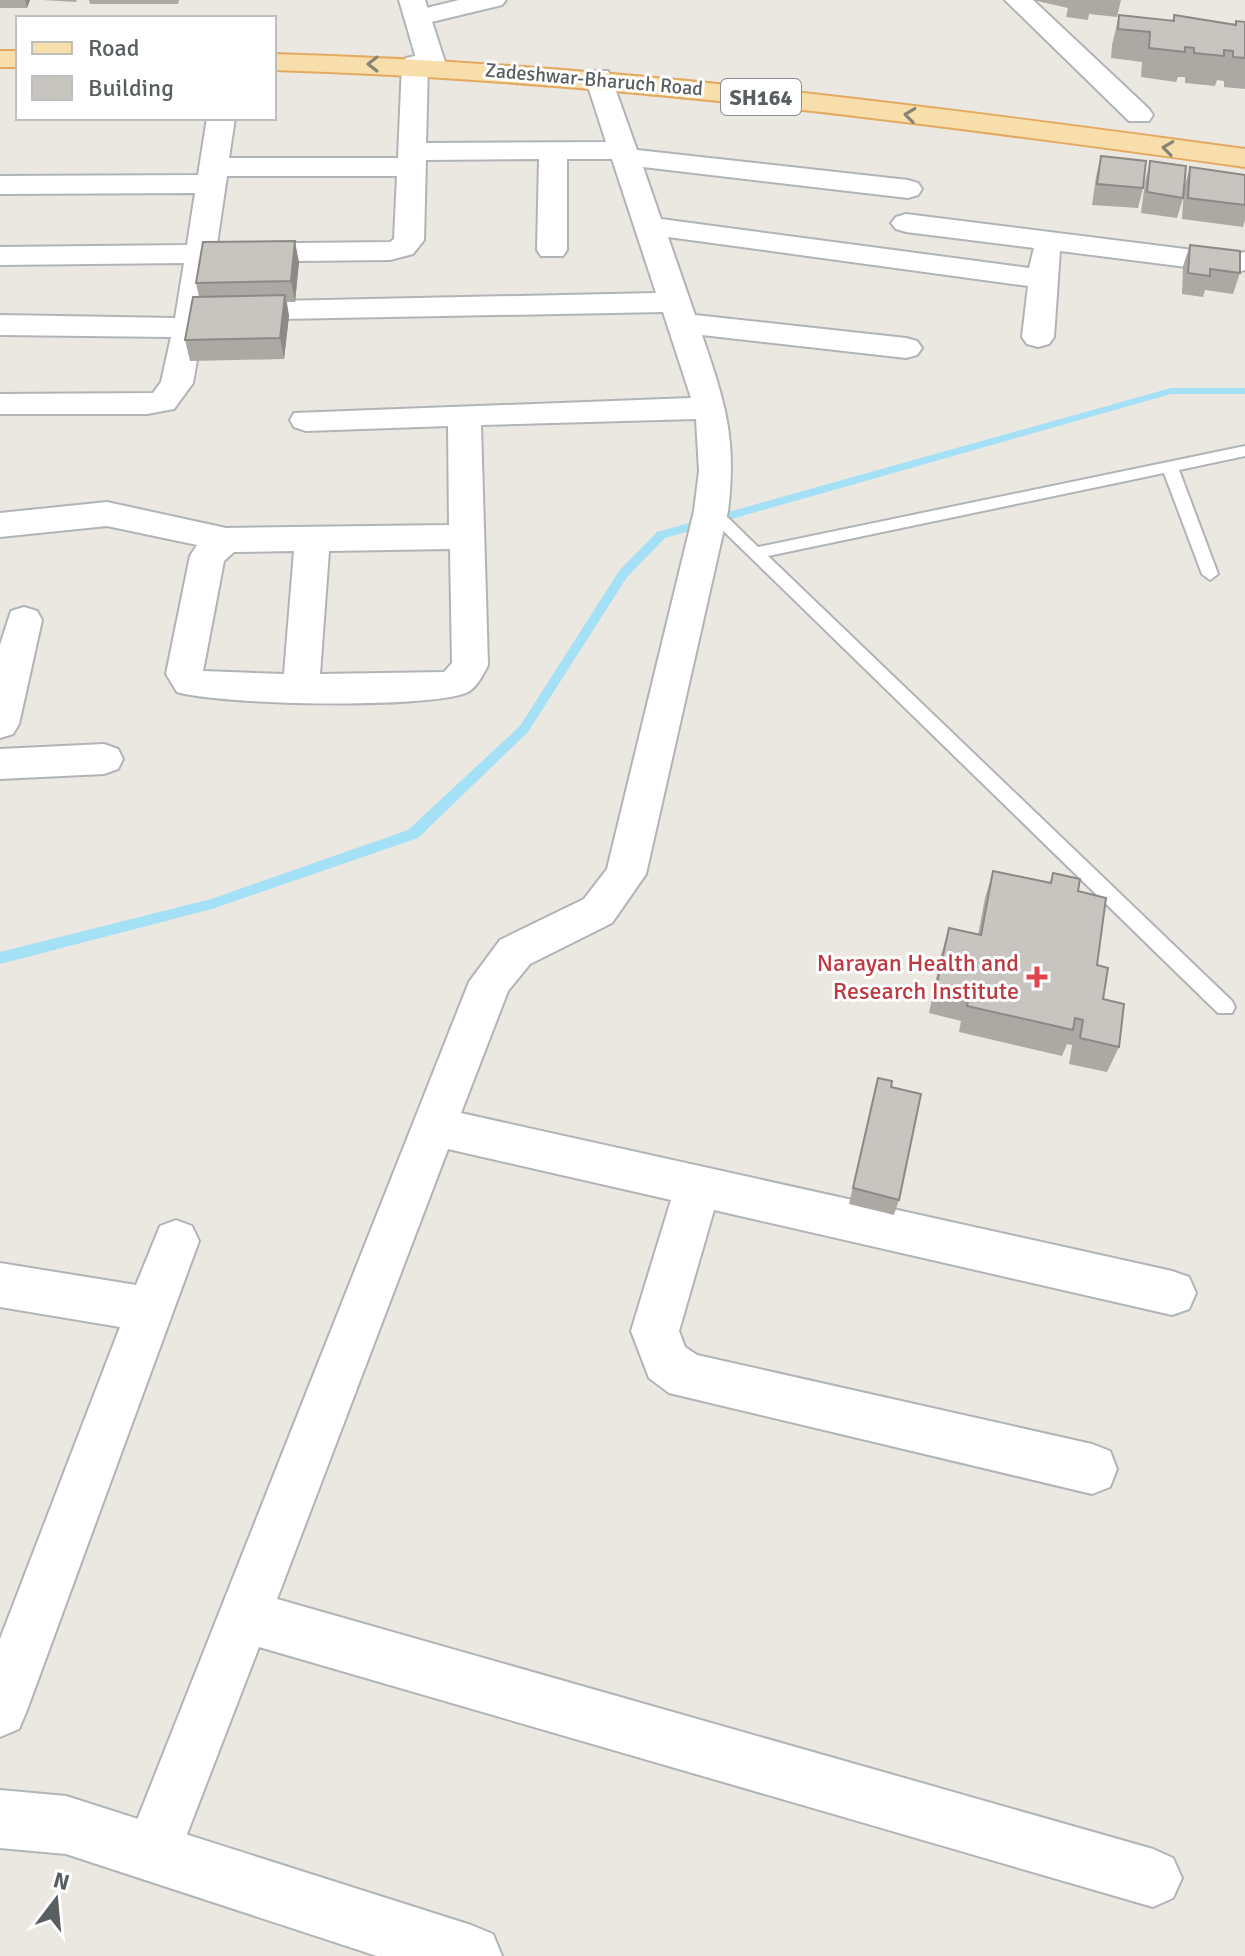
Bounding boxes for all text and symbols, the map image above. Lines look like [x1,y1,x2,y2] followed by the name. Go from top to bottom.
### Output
[16,16,276,120] legend
[88,33,139,63] text: Road
[366,55,379,72] one-way arrow
[484,58,704,101] street label: Zadeshwar-Bharuch Road
[88,73,174,103] text: Building
[721,79,801,115] road number: SH164
[903,106,916,123] one-way arrow
[1161,140,1175,157] one-way arrow
[817,948,1019,1006] place label: Narayan Health and Research Institute
[1026,966,1048,988] marker: Narayan Health and Research Institute
[16,1860,96,1940] north arrow
[50,1866,72,1896] text: N

